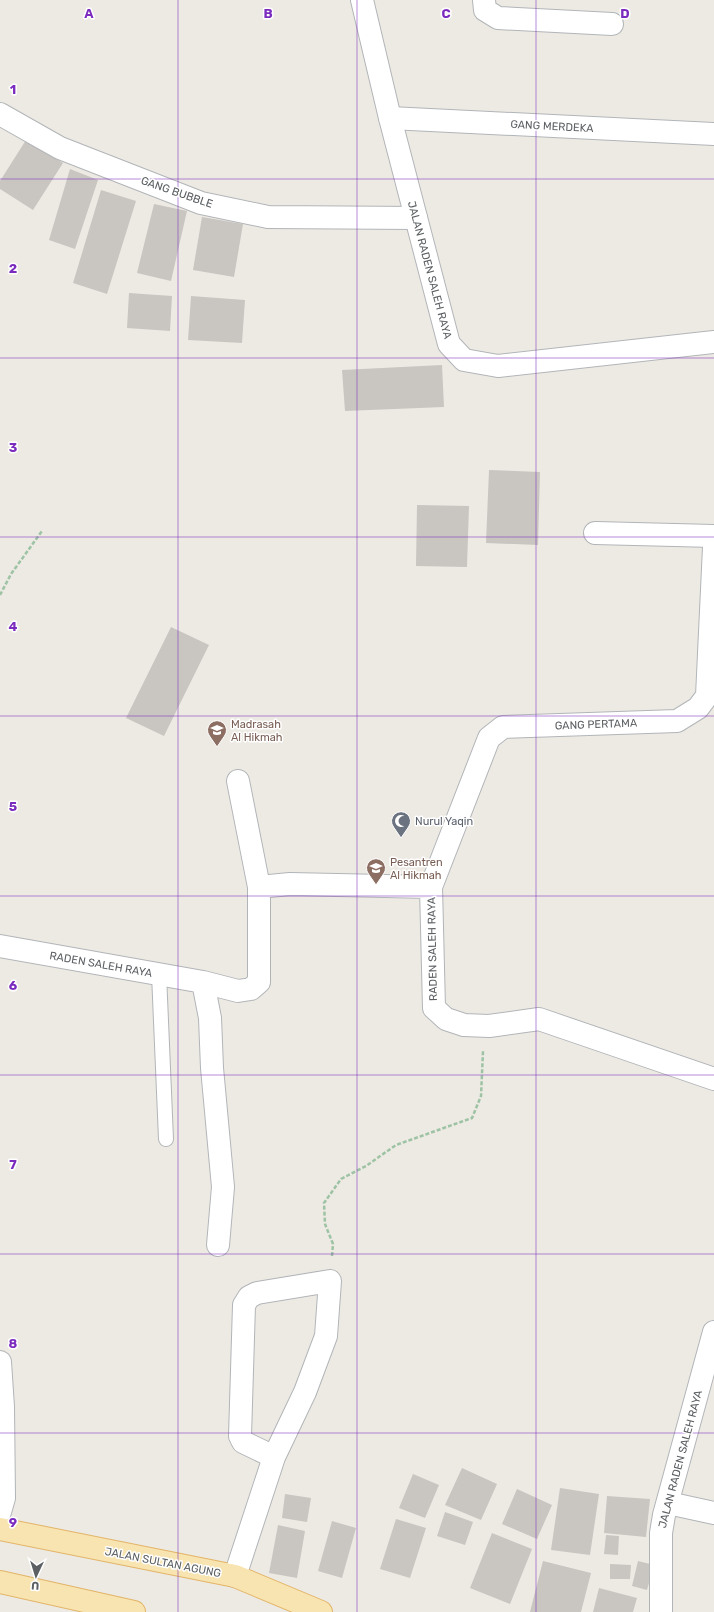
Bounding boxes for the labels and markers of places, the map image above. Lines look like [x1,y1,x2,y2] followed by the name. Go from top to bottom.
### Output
[231,718,282,744] place label: Madrasah Al Hikmah
[206,719,228,747] school or university icon: Madrasah Al Hikmah
[390,810,412,838] mosque icon: Nurul Yaqin
[415,815,473,828] place label: Nurul Yaqin
[390,856,443,882] place label: Pesantren Al Hikmah
[365,857,387,885] school or university icon: Pesantren Al Hikmah

